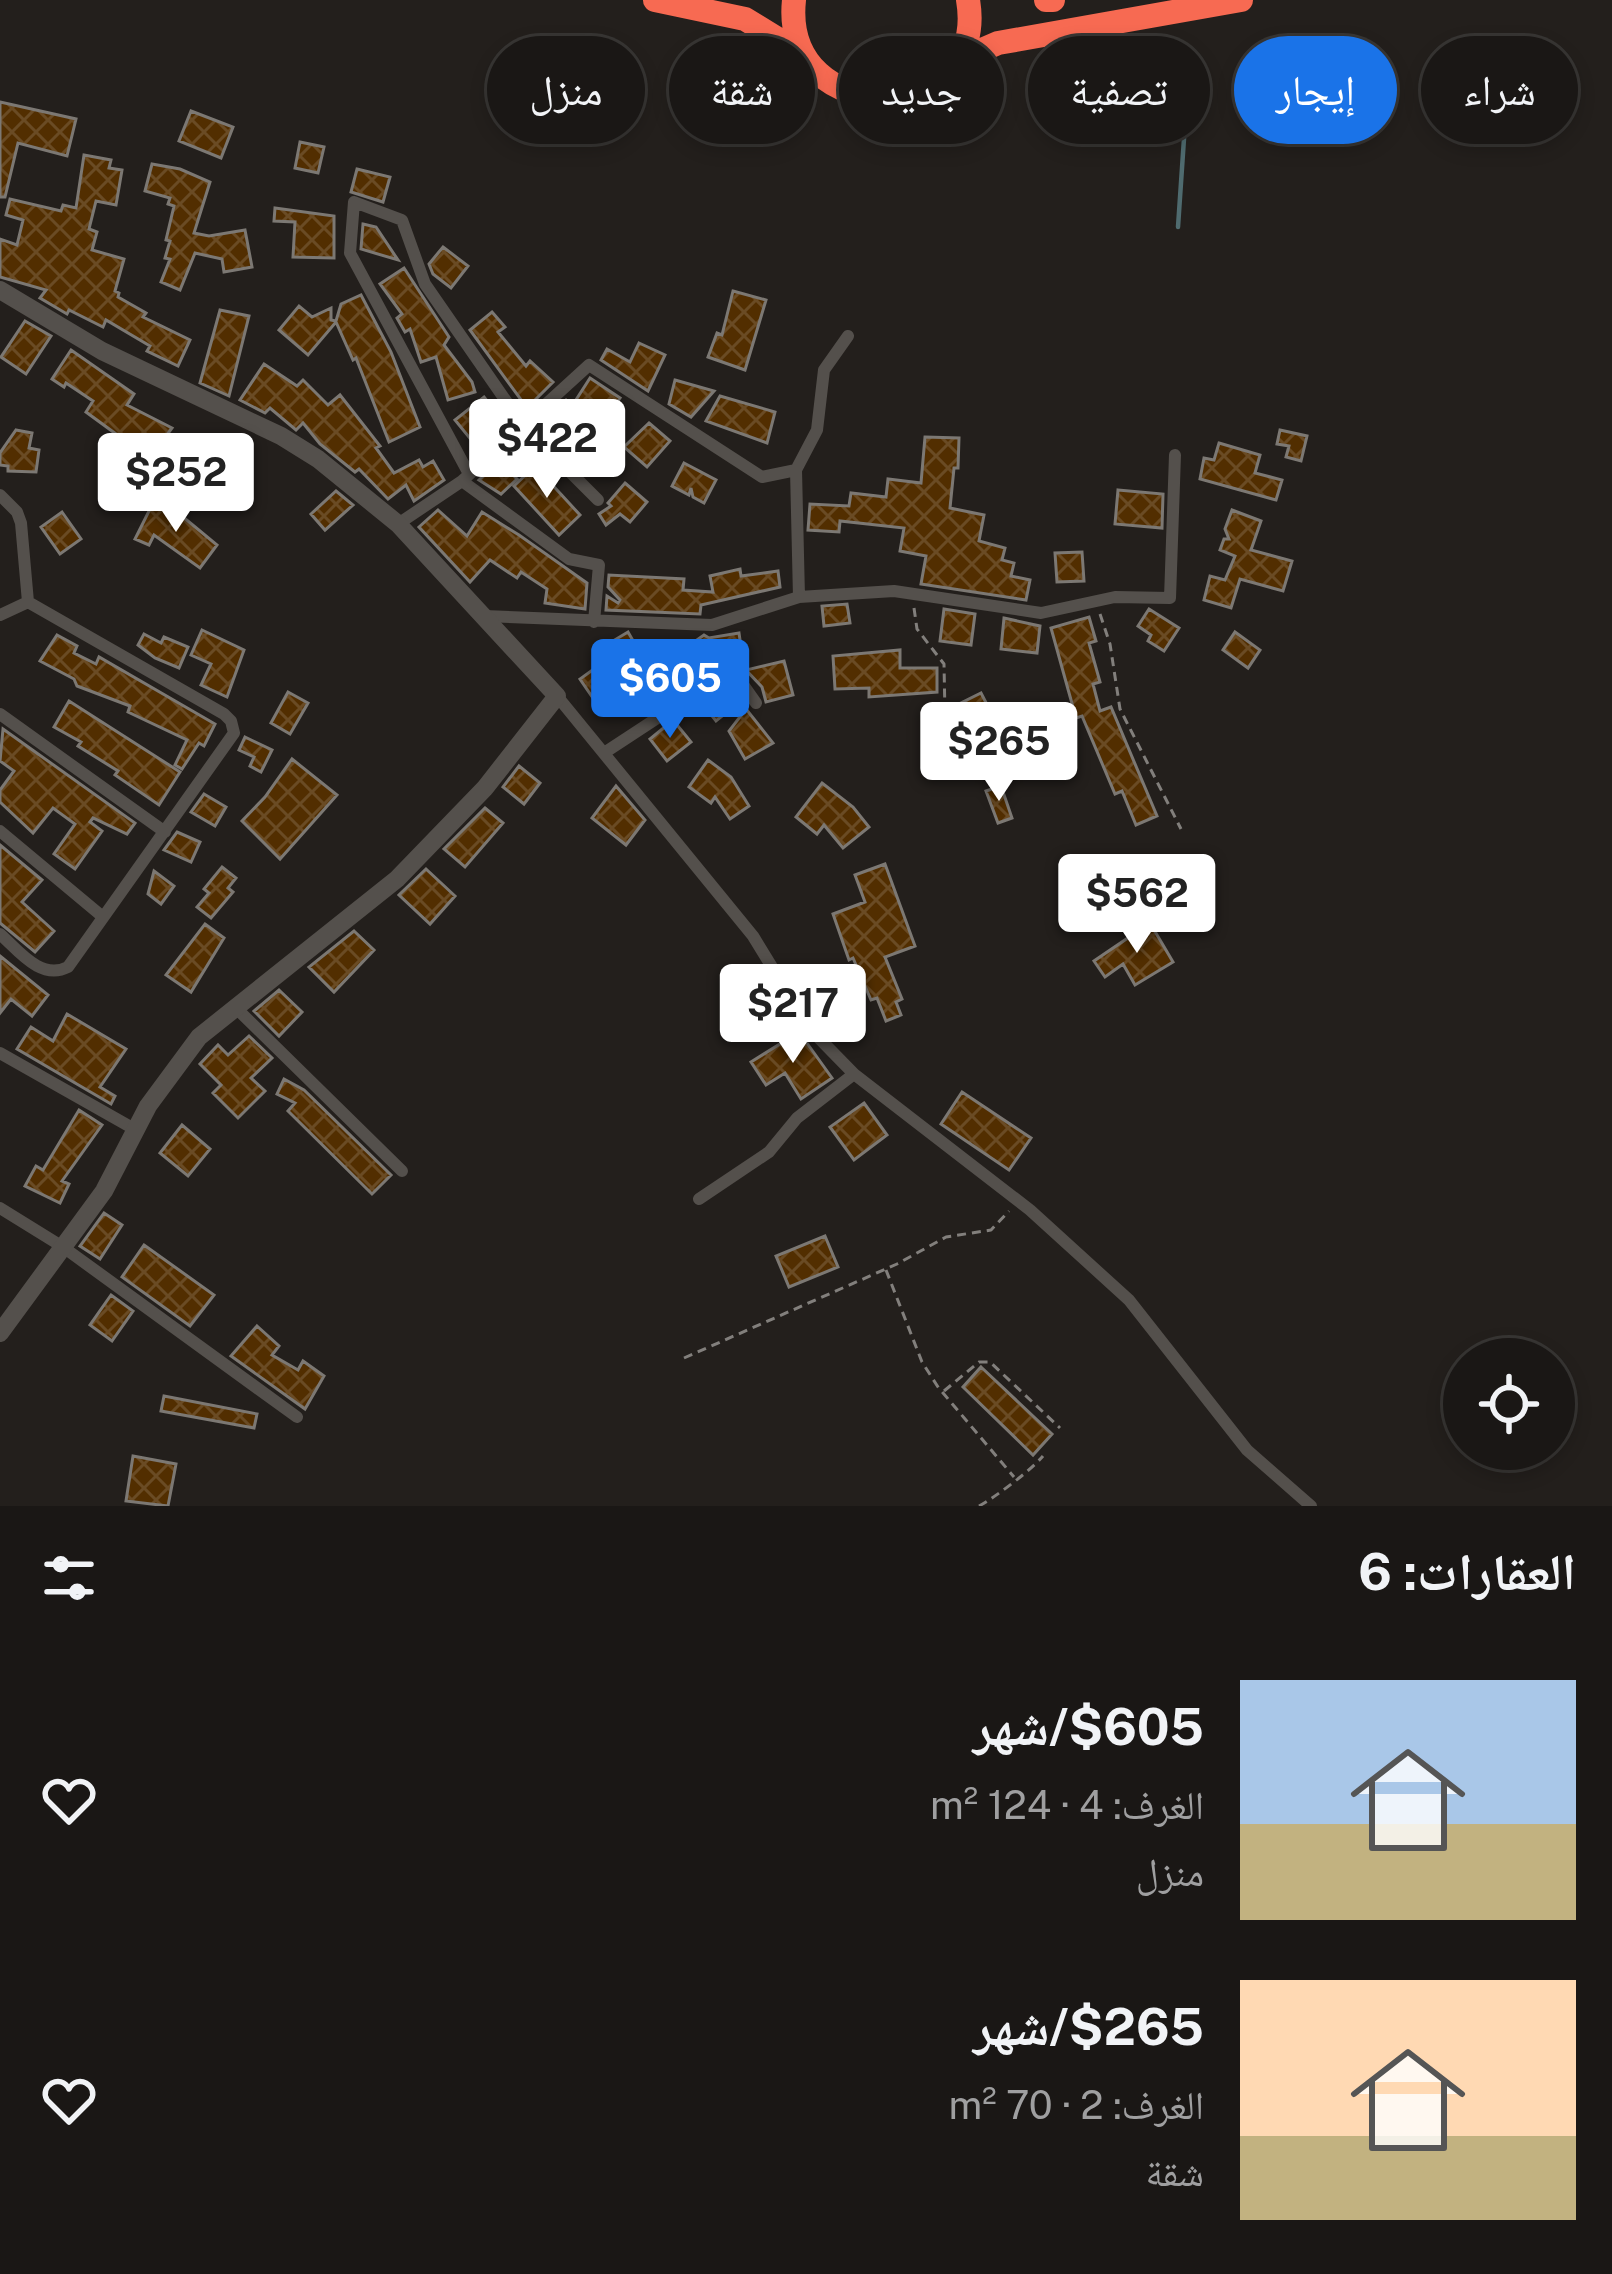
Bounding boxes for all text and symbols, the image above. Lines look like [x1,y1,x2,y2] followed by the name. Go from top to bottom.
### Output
[487,36,645,144] chip: منزل
[669,36,815,144] chip: شقة
[839,36,1004,144] chip: جديد
[1028,36,1210,144] chip: تصفية
[1234,36,1397,144] chip: إيجار
[1421,36,1578,144] chip: شراء
[476,399,618,501] pin: $422
[496,415,598,461] text: $422
[105,433,247,535] pin: $252
[125,449,227,495] text: $252
[599,639,741,741] pin: $605
[618,655,722,701] text: $605
[928,702,1070,804] pin: $265
[947,718,1051,764] text: $265
[1066,854,1208,956] pin: $562
[1085,870,1189,916] text: $562
[722,964,864,1066] pin: $217
[747,980,839,1026] text: $217
[1443,1338,1575,1470] map controls
[1443,1338,1575,1470] button: locate
[1358,1542,1576,1601] text: العقارات: 6
[36,1545,102,1611] icon: filters
[973,1697,1204,1756] text: $605/شهر
[1336,1728,1480,1872] icon: home
[36,1767,102,1833] icon: heart
[930,1782,1204,1828] text: الغرف: 4 · 124 m²
[1136,1849,1204,1895] text: منزل
[973,1997,1204,2056] text: $265/شهر
[1336,2028,1480,2172] icon: home
[36,2067,102,2133] icon: heart
[948,2082,1204,2128] text: الغرف: 2 · 70 m²
[1146,2149,1204,2195] text: شقة

